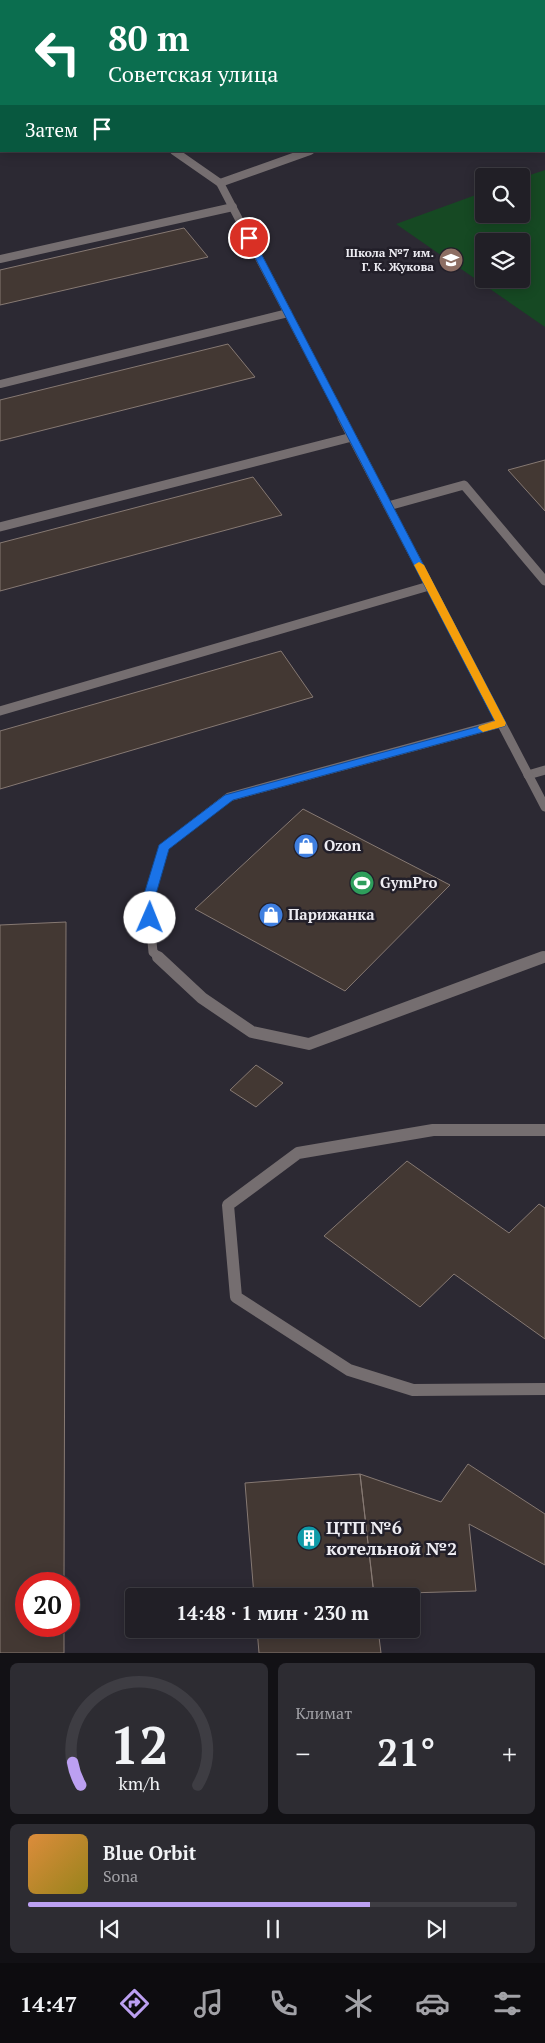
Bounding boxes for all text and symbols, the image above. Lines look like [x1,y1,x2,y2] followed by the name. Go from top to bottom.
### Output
[108,15,189,61] text: 80 m
[25,20,90,85] icon: left
[108,59,278,88] text: Советская улица
[88,115,116,143] icon: arrive
[25,117,78,142] text: Затем
[475,168,530,288] map controls
[475,168,530,223] button: search
[228,217,270,259] pin
[235,224,263,252] icon: arrive
[475,233,530,288] button: layers
[346,245,434,274] place label: Школа №7 им. Г. К. Жукова
[438,247,464,273] school or university icon: Школа №7 им. Г. К. Жукова
[293,833,319,859] shop icon: Ozon
[324,835,361,855] place label: Ozon
[349,870,375,896] sports icon: GymPro
[380,872,437,892] place label: GymPro
[123,891,175,943] position arrow
[258,902,284,928] shop icon: Парижанка
[288,904,375,924] place label: Парижанка
[326,1515,457,1560] place label: ЦТП №6 котельной №2
[296,1525,322,1551] building icon: ЦТП №6 котельной №2
[15,1572,80,1637] speed limit sign: 20
[176,1600,369,1625] text: 14:48 · 1 мин · 230 m
[296,1702,352,1724] text: Климат
[109,1710,168,1779] text: 12
[377,1727,436,1777] text: 21°
[296,1735,310,1772] text: −
[502,1735,517,1772] text: +
[118,1771,160,1795] text: km/h
[103,1840,196,1865] text: Blue Orbit
[103,1865,138,1887] text: Sona
[96,1915,124,1943] icon: previous
[259,1915,287,1943] icon: pause
[422,1915,450,1943] icon: next
[117,1986,152,2021] icon: directions
[191,1986,226,2021] icon: music
[266,1986,301,2021] icon: phone
[341,1986,376,2021] icon: climate
[415,1986,450,2021] icon: car
[490,1986,525,2021] icon: filters
[20,1989,77,2018] text: 14:47

